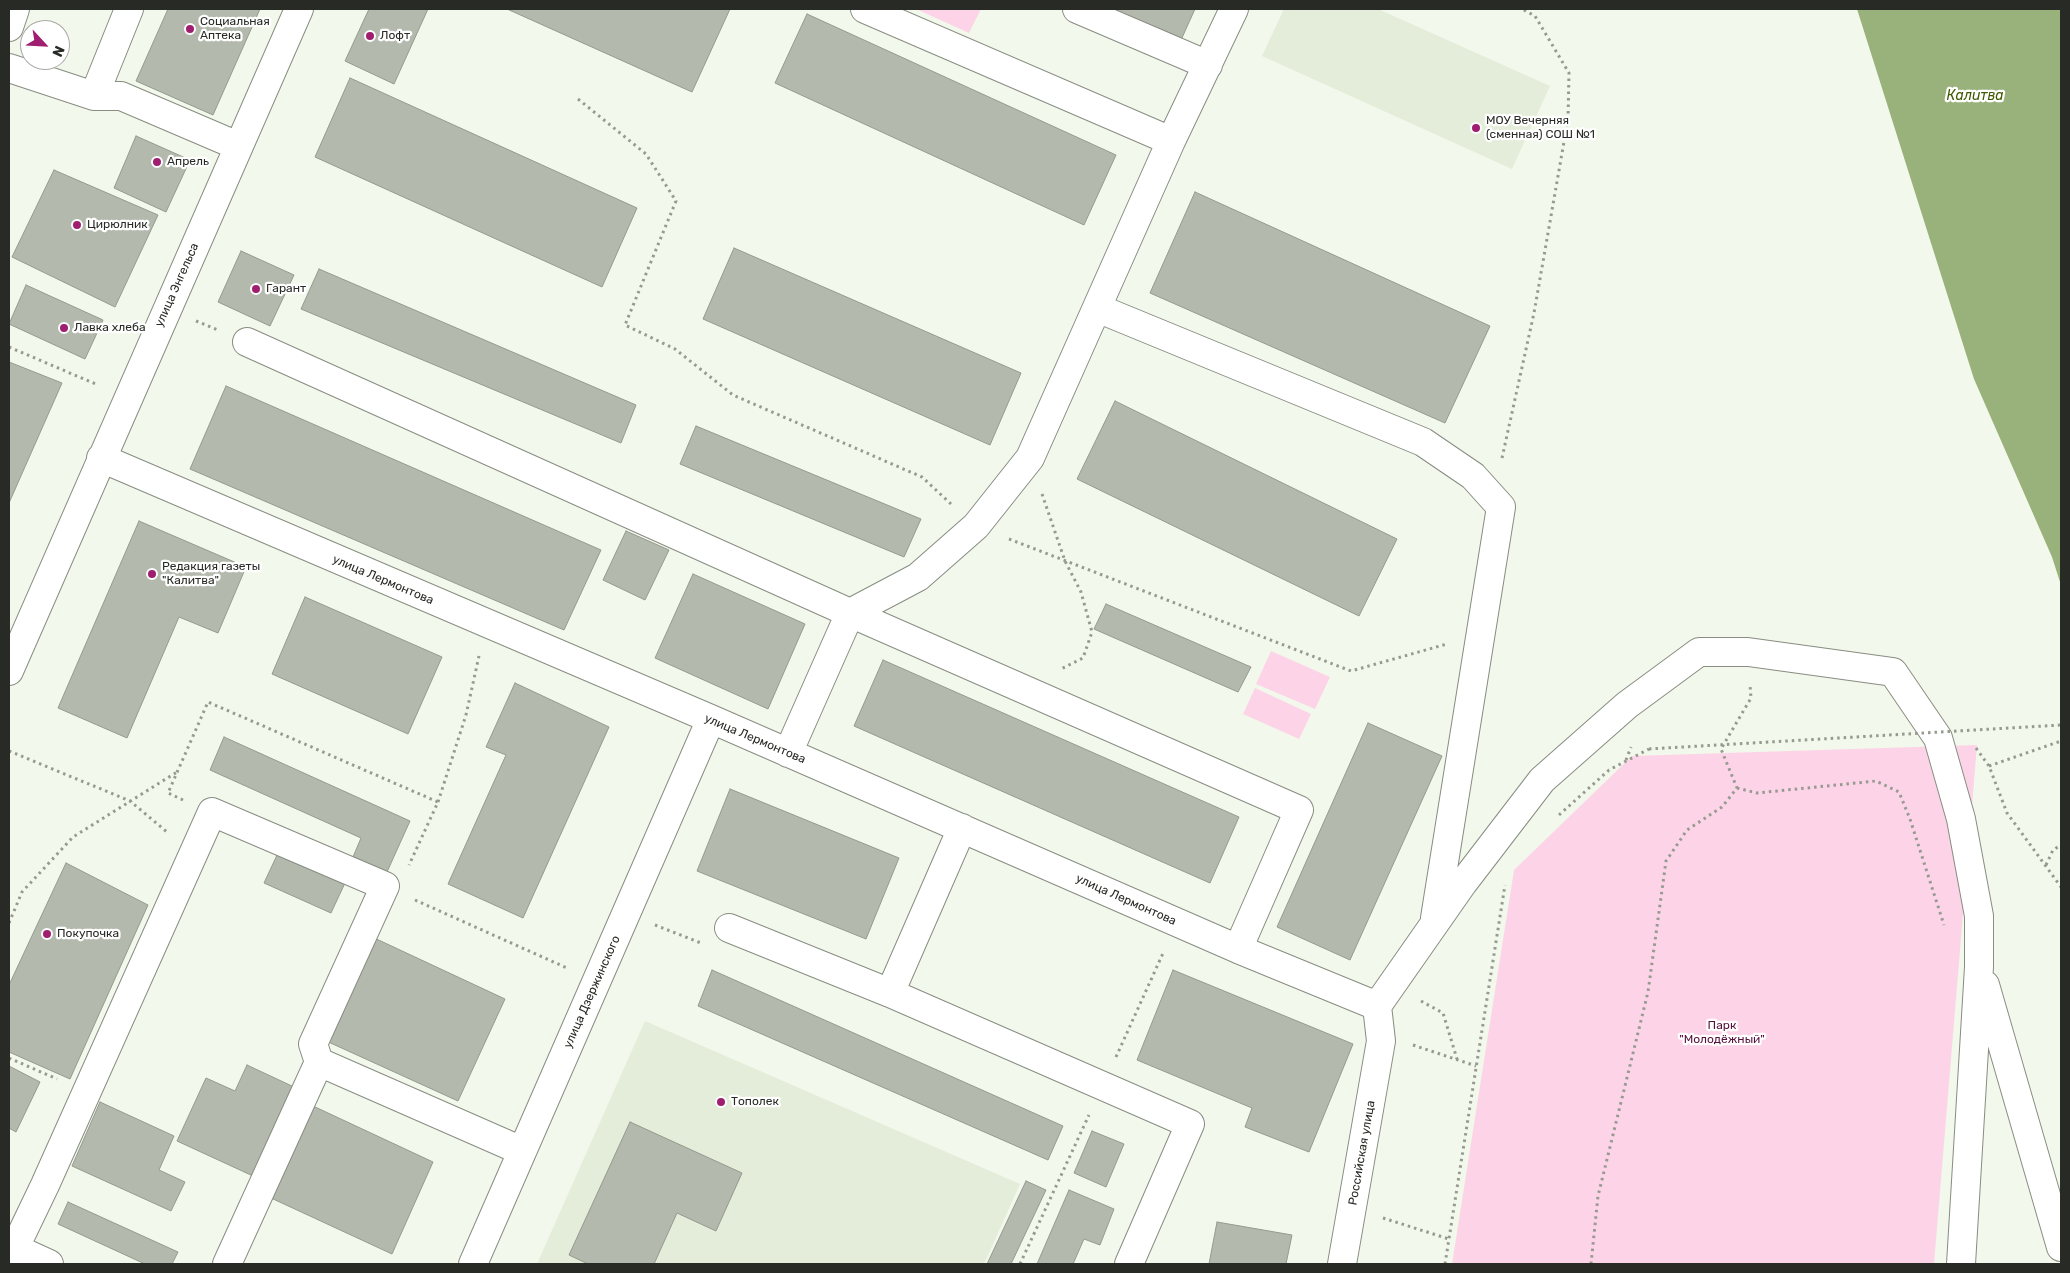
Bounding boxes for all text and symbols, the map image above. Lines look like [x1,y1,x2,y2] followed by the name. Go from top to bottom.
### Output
[200,15,270,43] place label: Социальная Аптека
[20,20,70,70] north arrow
[184,23,196,35] marker: Социальная Аптека
[380,29,410,43] place label: Лофт
[364,30,376,42] marker: Лофт
[48,43,68,59] text: N
[1946,88,2004,104] water label: Калитва
[1486,114,1595,142] place label: МОУ Вечерняя (сменная) СОШ №1
[1470,122,1482,134] marker: МОУ Вечерняя (сменная) СОШ №1
[167,155,209,169] place label: Апрель
[151,156,163,168] marker: Апрель
[87,218,148,232] place label: Цирюлник
[71,219,83,231] marker: Цирюлник
[152,241,202,329] street label: улица Энгельса
[266,282,306,296] place label: Гарант
[250,283,262,295] marker: Гарант
[74,321,146,335] place label: Лавка хлеба
[58,322,70,334] marker: Лавка хлеба
[330,552,436,608] street label: улица Лермонтова
[162,560,260,588] place label: Редакция газеты "Калитва"
[146,568,158,580] marker: Редакция газеты "Калитва"
[702,711,808,767] street label: улица Лермонтова
[1073,871,1179,929] street label: улица Лермонтова
[57,927,119,941] place label: Покупочка
[41,928,53,940] marker: Покупочка
[561,933,623,1051] street label: улица Дзержинского
[1679,1019,1765,1047] park label: Парк "Молодёжный"
[731,1095,779,1109] place label: Тополек
[715,1096,727,1108] marker: Тополек
[1346,1099,1378,1207] street label: Российская улица

